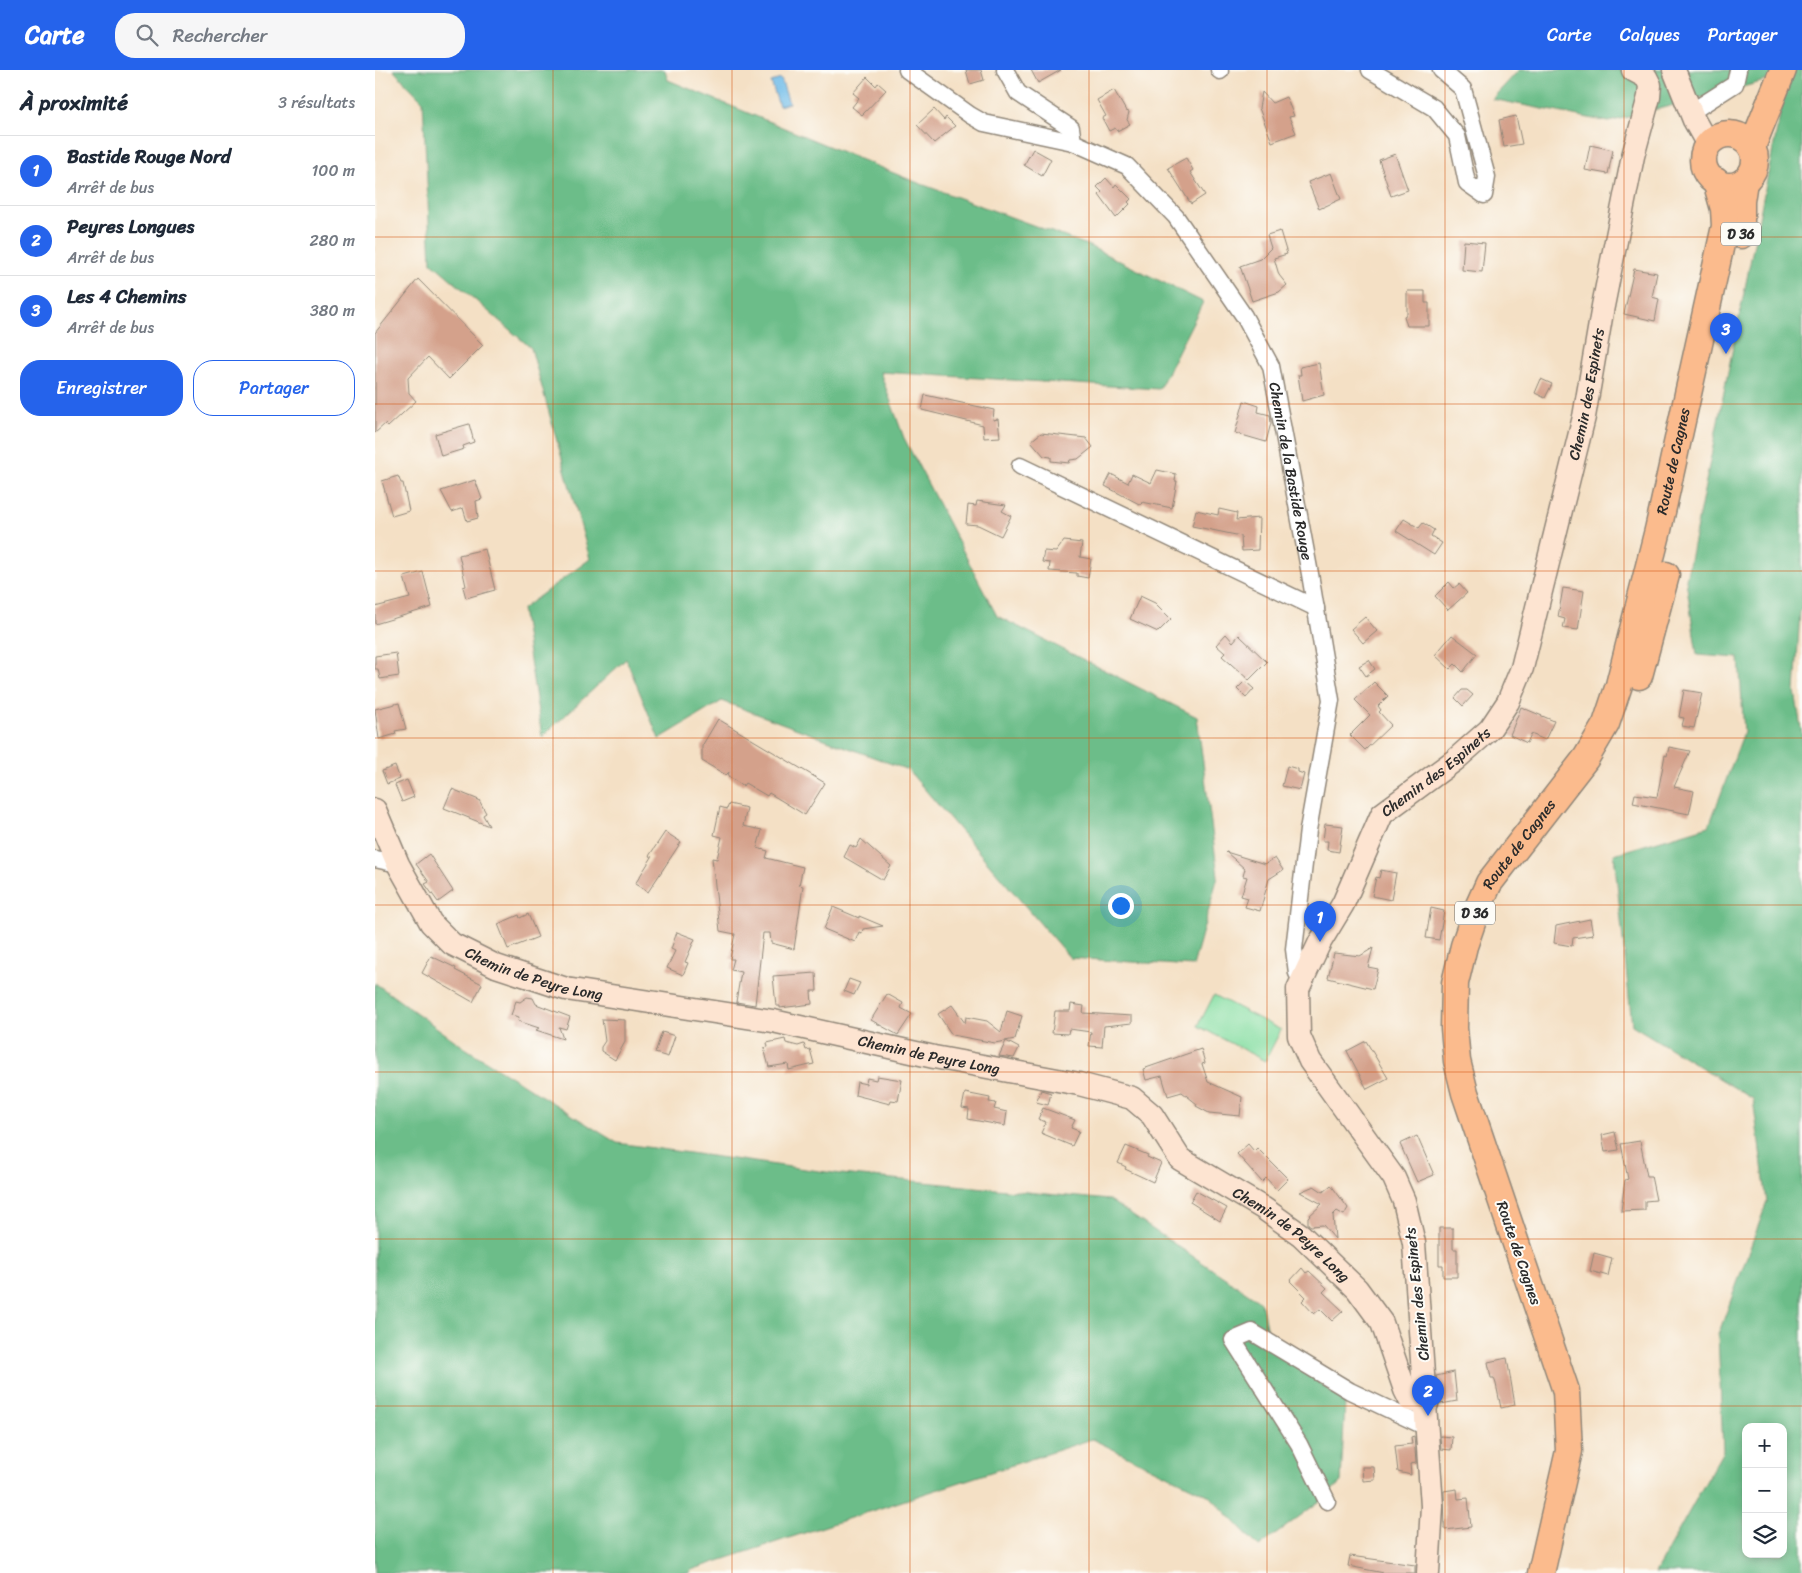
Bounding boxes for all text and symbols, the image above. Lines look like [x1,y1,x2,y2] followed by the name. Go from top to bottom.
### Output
[115,13,465,58] search box
[25,14,85,56] text: Carte
[173,19,267,52] text: Rechercher
[1547,19,1592,51] text: Carte
[1620,19,1680,51] text: Calques
[1708,19,1777,51] text: Partager
[133,21,161,49] icon: search
[20,84,128,122] text: À proximité
[278,88,355,117] text: 3 résultats
[67,140,231,173] text: Bastide Rouge Nord
[33,156,39,185] text: 1
[311,156,355,185] text: 100 m
[67,173,154,202] text: Arrêt de bus
[67,210,194,243] text: Peyres Longues
[1721,222,1761,245] road number: D 36
[31,226,41,255] text: 2
[310,226,355,255] text: 280 m
[67,243,154,272] text: Arrêt de bus
[67,280,186,313] text: Les 4 Chemins
[32,296,40,325] text: 3
[310,296,355,325] text: 380 m
[67,313,154,342] text: Arrêt de bus
[1710,313,1742,354] pin: 3
[1561,326,1612,463] street label: Chemin des Espinets
[20,360,183,416] button: Enregistrer
[193,360,355,416] button: Partager
[1261,380,1320,563] street label: Chemin de la Bastide Rouge
[1649,405,1698,517] street label: Route de Cagnes
[1375,721,1497,824] street label: Chemin des Espinets
[1475,793,1563,893] street label: Route de Cagnes
[1108,893,1134,919] your location
[1304,901,1336,942] pin: 1
[1455,901,1495,924] road number: D 36
[460,939,605,1008] street label: Chemin de Peyre Long
[856,1027,1002,1082] street label: Chemin de Peyre Long
[1228,1180,1356,1289] street label: Chemin de Peyre Long
[1489,1197,1549,1309] street label: Route de Cagnes
[1397,1226,1437,1362] street label: Chemin des Espinets
[1412,1375,1444,1416] pin: 2
[1742,1423,1787,1558] map controls
[1742,1423,1787,1468] button: +
[1742,1468,1787,1513] button: −
[1742,1513,1787,1558] button: layers

